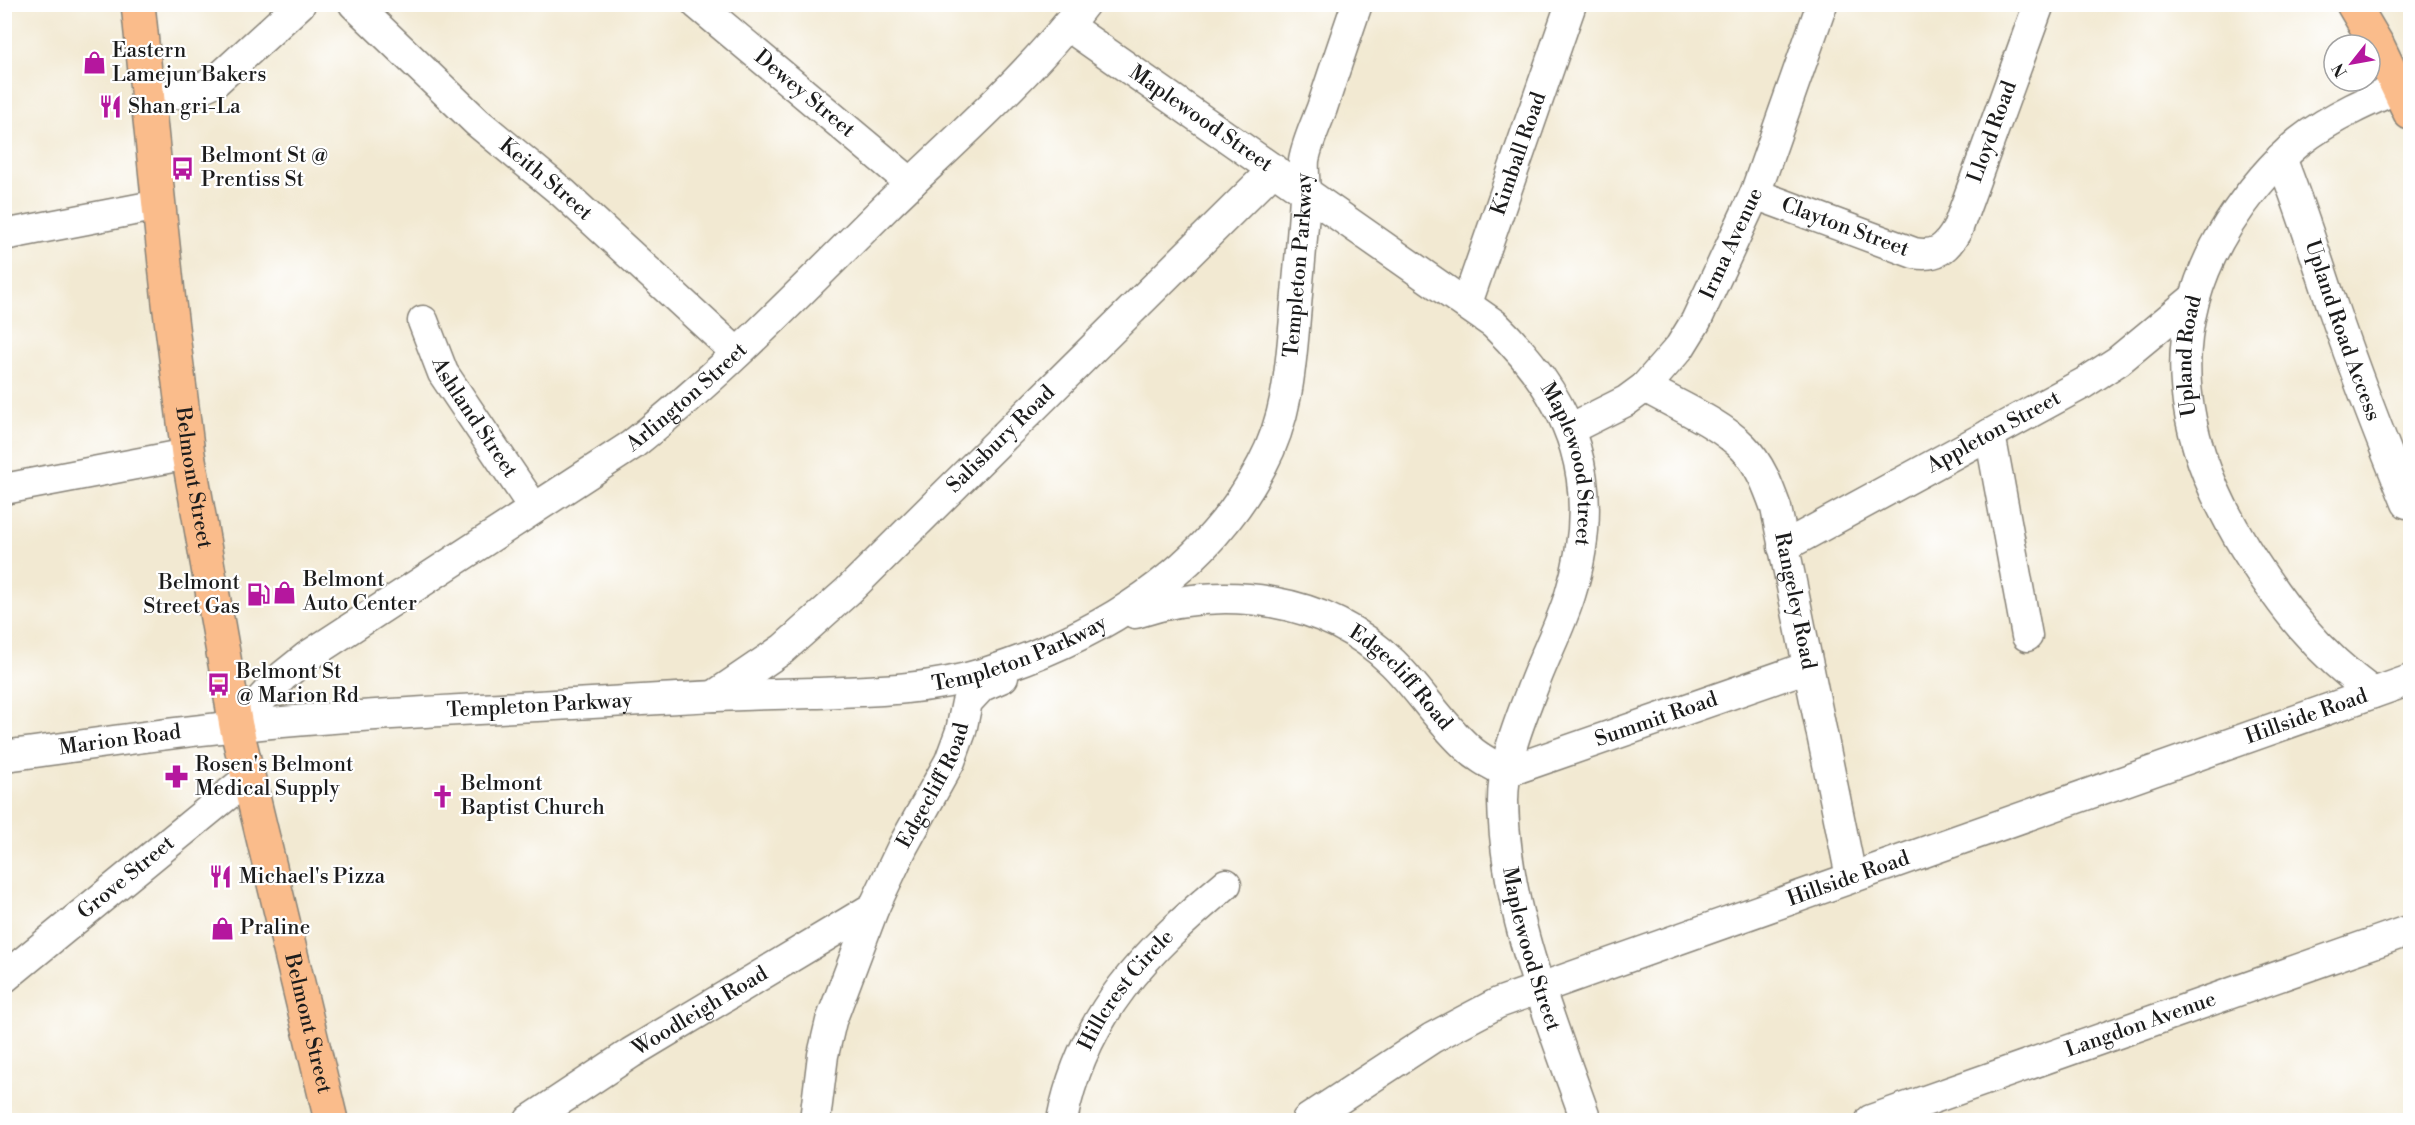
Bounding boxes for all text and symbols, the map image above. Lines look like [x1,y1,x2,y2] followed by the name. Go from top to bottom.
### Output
[2322,33,2382,93] north arrow
[112,38,266,88] place label: Eastern Lamejun Bakers
[749,44,860,144] street label: Dewey Street
[81,50,107,76] shop icon: Eastern Lamejun Bakers
[2328,59,2352,81] text: N
[1124,60,1278,178] street label: Maplewood Street
[1962,78,2023,186] street label: Lloyd Road
[1485,89,1552,219] street label: Kimball Road
[97,94,123,120] restaurant icon: Shan gri-La
[128,94,241,120] place label: Shan gri-La
[494,133,598,227] street label: Keith Street
[200,143,328,193] place label: Belmont St @ Prentiss St
[170,155,196,181] bus stop icon: Belmont St @ Prentiss St
[1278,171,1318,359] street label: Templeton Parkway
[1695,184,1769,304] street label: Irma Avenue
[1778,192,1913,263] street label: Clayton Street
[2299,237,2386,425] street label: Upland Road Access
[2172,292,2208,418] street label: Upland Road
[620,337,753,458] street label: Arlington Street
[425,353,523,483] street label: Ashland Street
[1534,378,1597,548] street label: Maplewood Street
[941,380,1061,499] street label: Salisbury Road
[1921,385,2066,480] street label: Appleton Street
[169,404,218,551] street label: Belmont Street
[1768,530,1822,672] street label: Rangeley Road
[302,567,417,617] place label: Belmont Auto Center
[143,570,241,620] place label: Belmont Street Gas
[272,579,298,605] shop icon: Belmont Auto Center
[245,582,271,608] fuel station icon: Belmont Street Gas
[930,610,1112,698] street label: Templeton Parkway
[1344,620,1458,736] street label: Edgecliff Road
[235,659,359,709] place label: Belmont St @ Marion Rd
[205,671,231,697] bus stop icon: Belmont St @ Marion Rd
[2242,683,2371,750] street label: Hillside Road
[1592,686,1721,753] street label: Summit Road
[446,688,634,724] street label: Templeton Parkway
[57,719,183,762] street label: Marion Road
[891,720,975,853] street label: Edgecliff Road
[195,752,354,802] place label: Rosen's Belmont Medical Supply
[164,764,190,790] pharmacy icon: Rosen's Belmont Medical Supply
[460,771,605,821] place label: Belmont Baptist Church
[430,783,456,809] church icon: Belmont Baptist Church
[72,830,180,925] street label: Grove Street
[1784,845,1913,912] street label: Hillside Road
[208,864,234,890] restaurant icon: Michael's Pizza
[239,864,386,890] place label: Michael's Pizza
[1496,865,1566,1035] street label: Maplewood Street
[209,915,235,941] shop icon: Praline
[240,915,310,941] place label: Praline
[1073,924,1180,1055] street label: Hillcrest Circle
[278,950,337,1097] street label: Belmont Street
[627,961,773,1063] street label: Woodleigh Road
[2062,986,2219,1063] street label: Langdon Avenue

